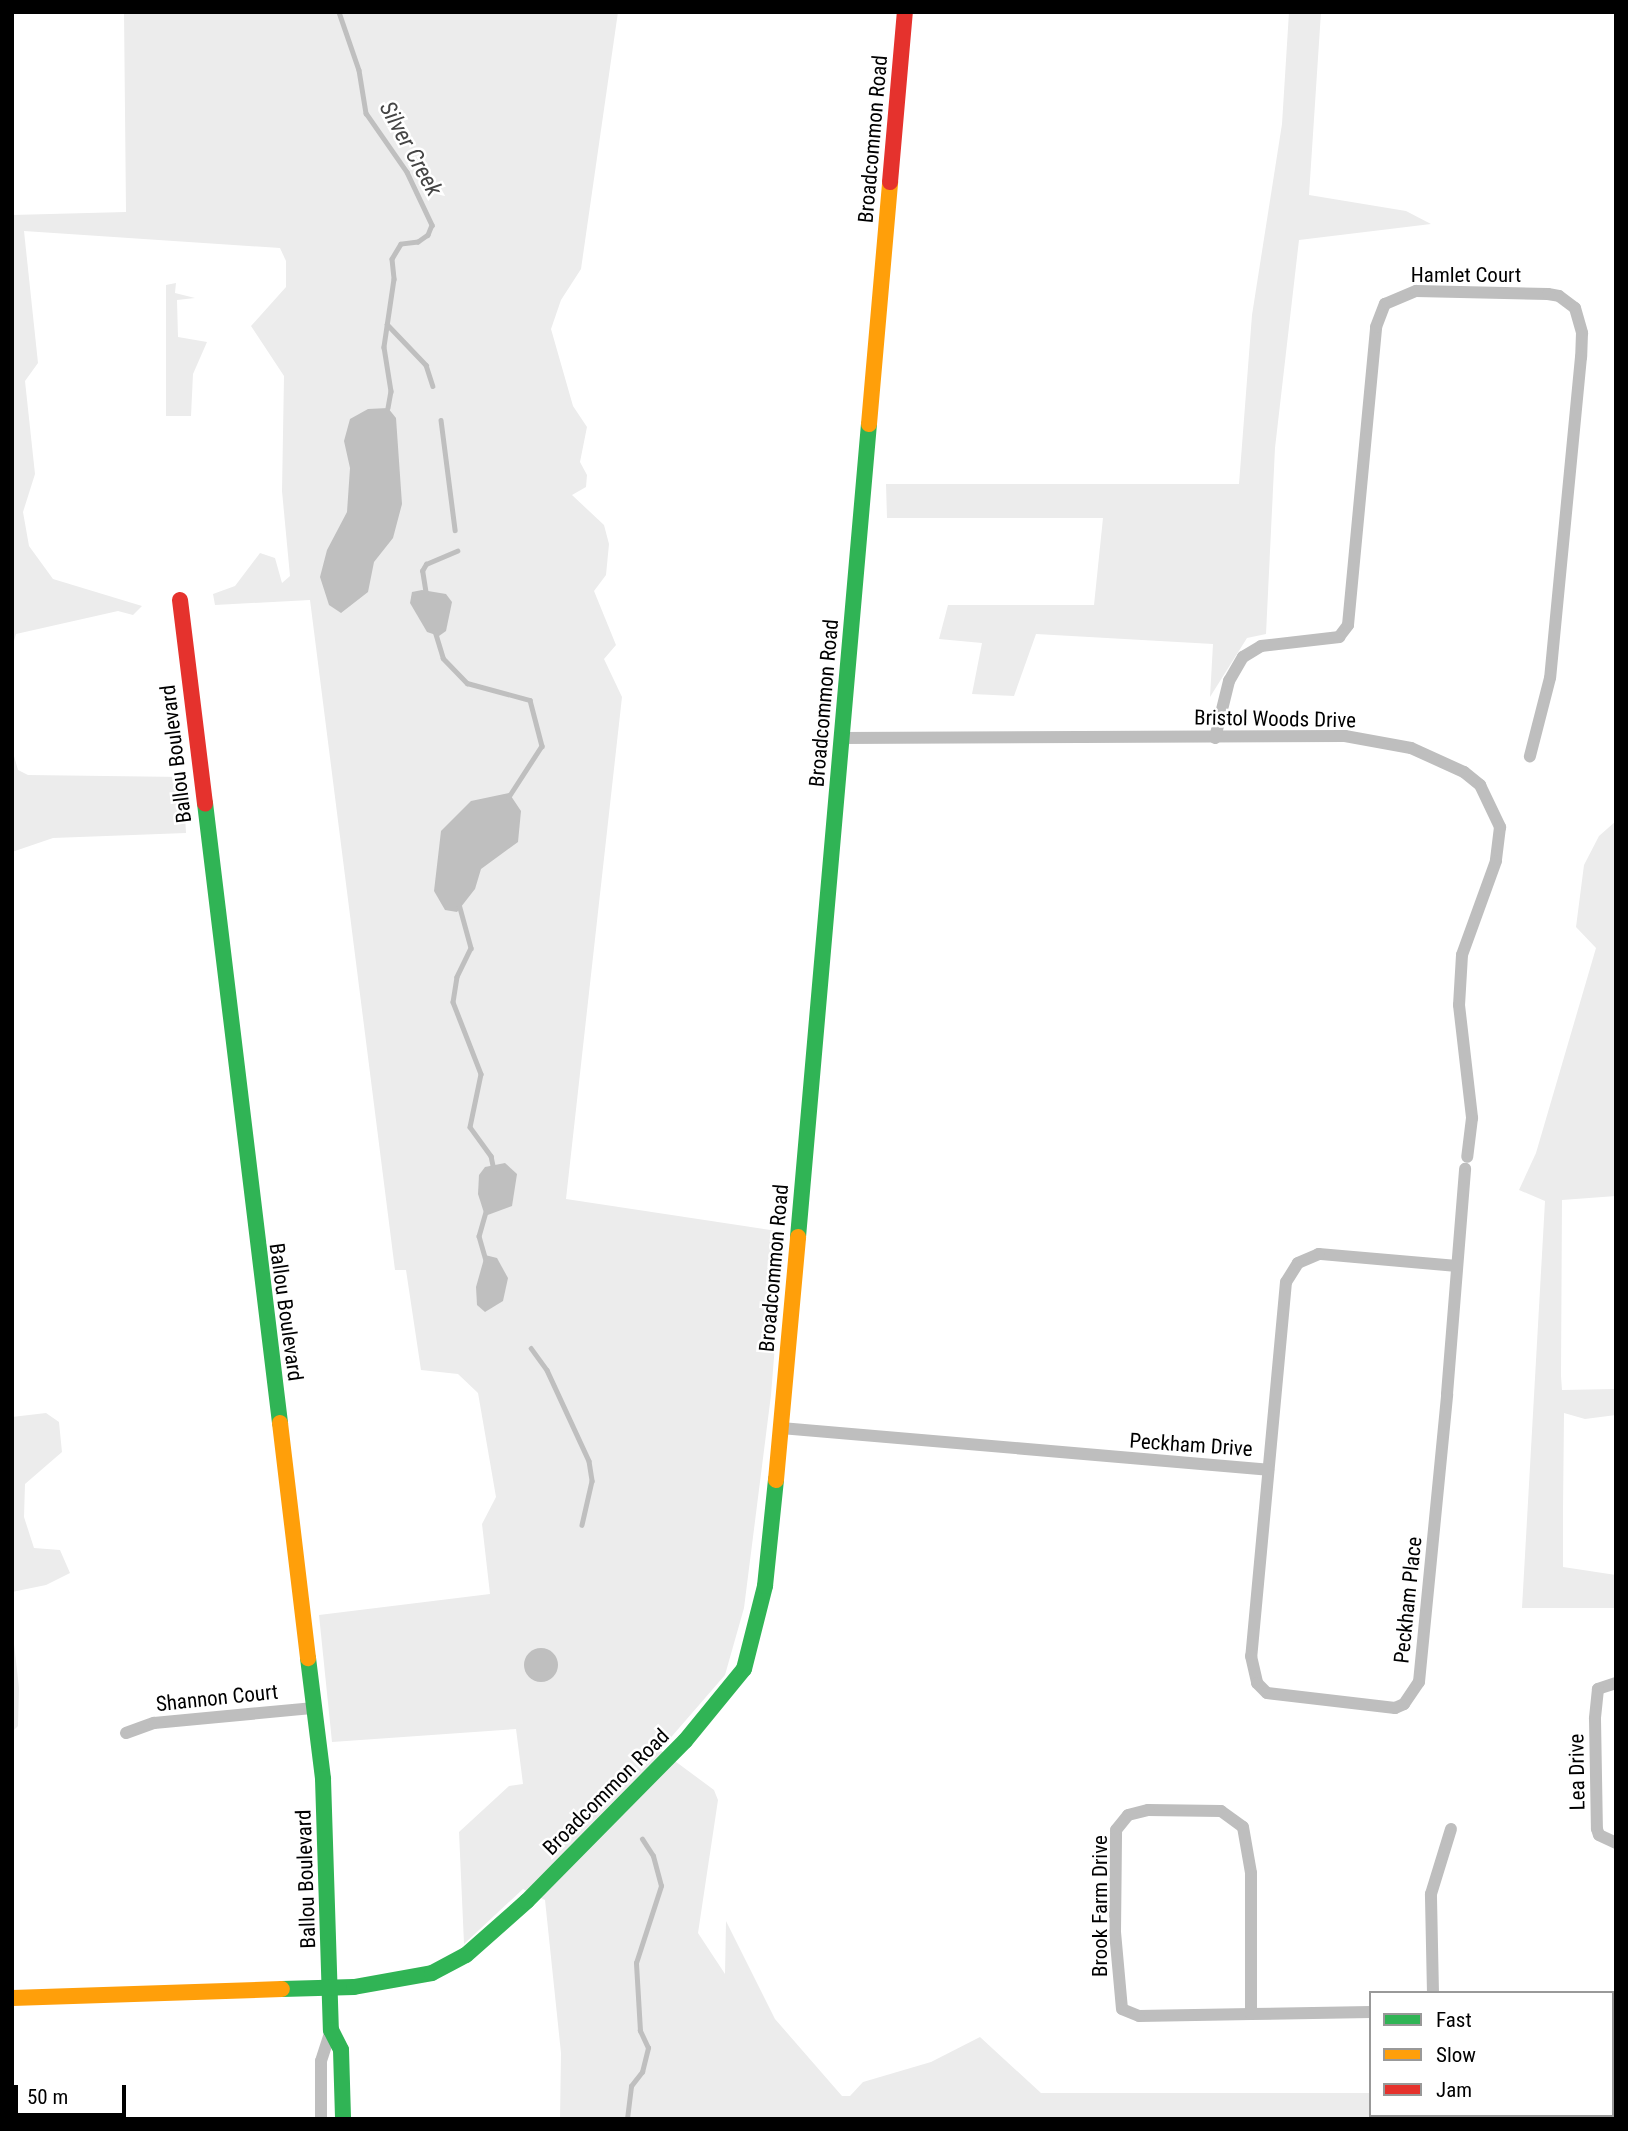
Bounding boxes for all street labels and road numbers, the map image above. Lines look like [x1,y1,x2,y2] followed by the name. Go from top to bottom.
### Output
[853,54,893,224] street label: Broadcommon Road
[1411,262,1521,288] street label: Hamlet Court
[804,618,844,788] street label: Broadcommon Road
[155,684,197,824] street label: Ballou Boulevard
[1194,705,1356,733] street label: Bristol Woods Drive
[754,1183,794,1353] street label: Broadcommon Road
[264,1241,308,1383] street label: Ballou Boulevard
[1129,1428,1253,1462] street label: Peckham Drive
[1389,1535,1427,1665] street label: Peckham Place
[155,1679,279,1717] street label: Shannon Court
[538,1724,674,1860] street label: Broadcommon Road
[1564,1733,1590,1811] street label: Lea Drive
[291,1809,321,1949] street label: Ballou Boulevard
[1087,1835,1113,1977] street label: Brook Farm Drive

